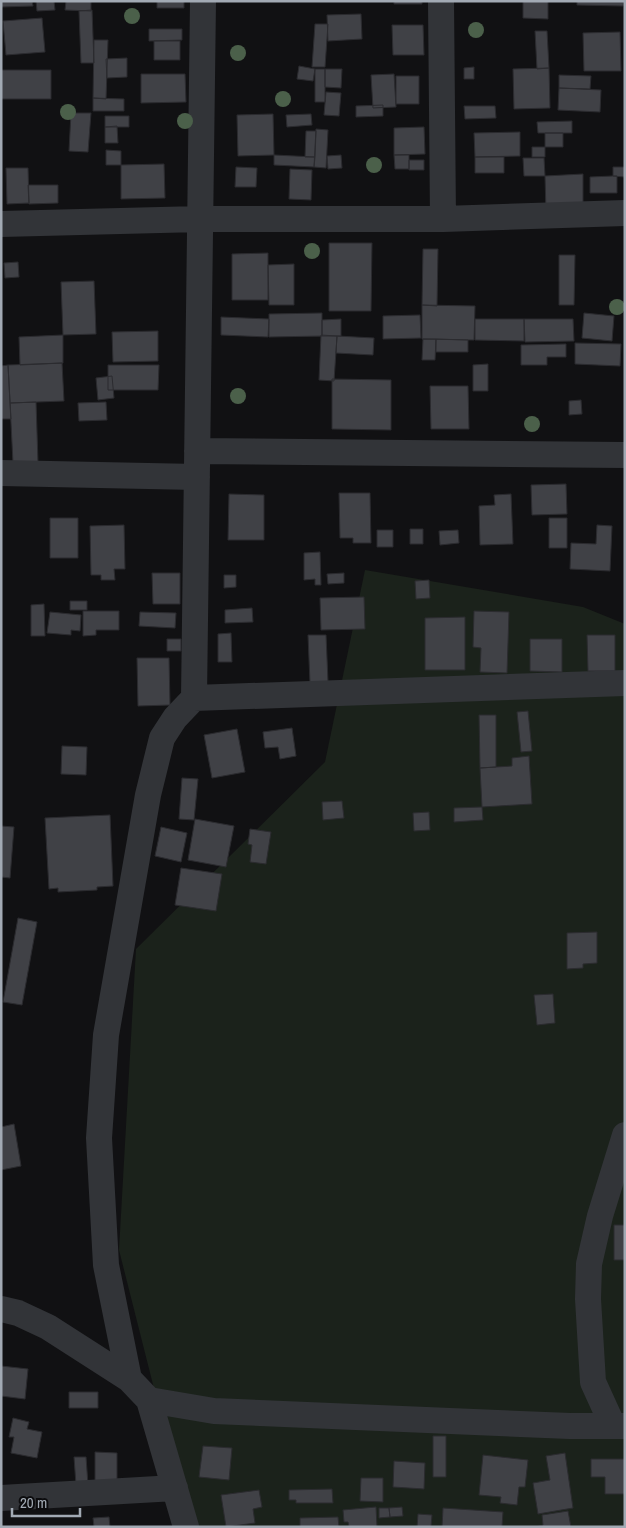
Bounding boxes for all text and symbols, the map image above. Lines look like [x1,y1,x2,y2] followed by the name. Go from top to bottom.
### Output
[12,1486,80,1518] scale bar
[20,1492,47,1513] text: 20 m

